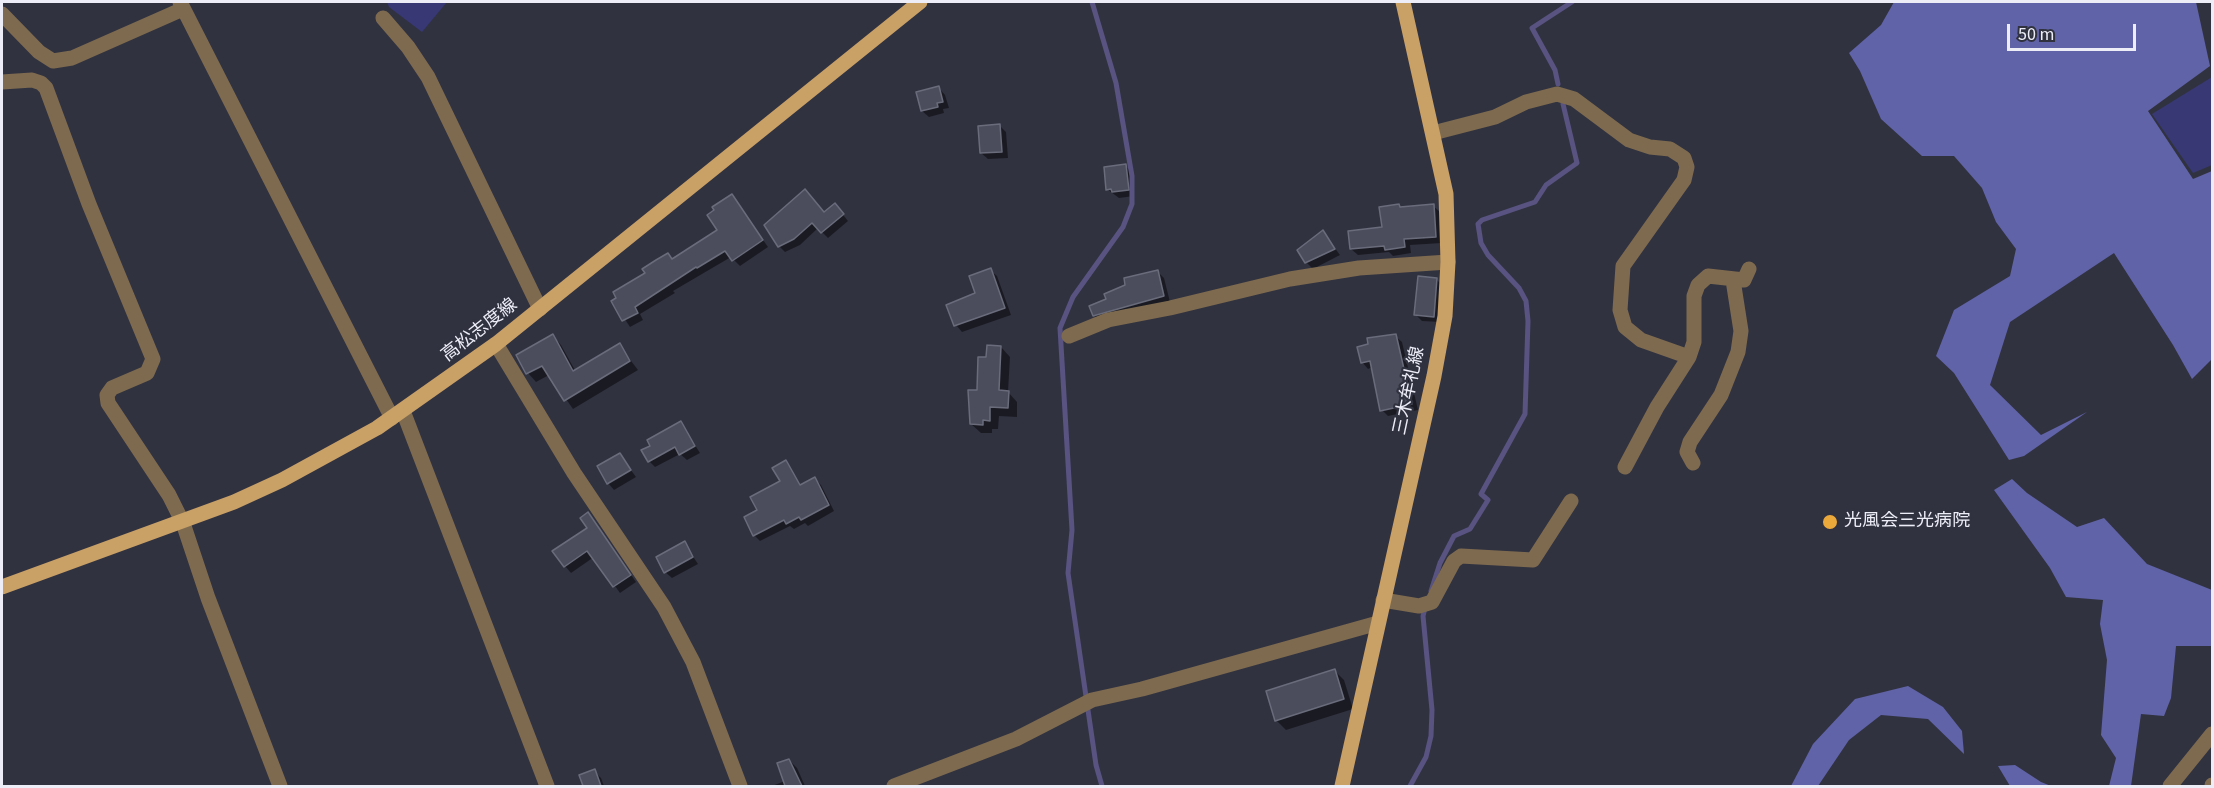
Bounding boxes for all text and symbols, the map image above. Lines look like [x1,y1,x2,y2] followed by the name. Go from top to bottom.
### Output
[2010,12,2139,50] scale bar
[2018,22,2054,47] text: 50 m
[438,295,522,367] street label: 高松志度線
[1390,345,1430,437] street label: 三木牟礼線
[1844,511,1970,533] place label: 光風会三光病院
[1821,513,1839,531] marker: 光風会三光病院

